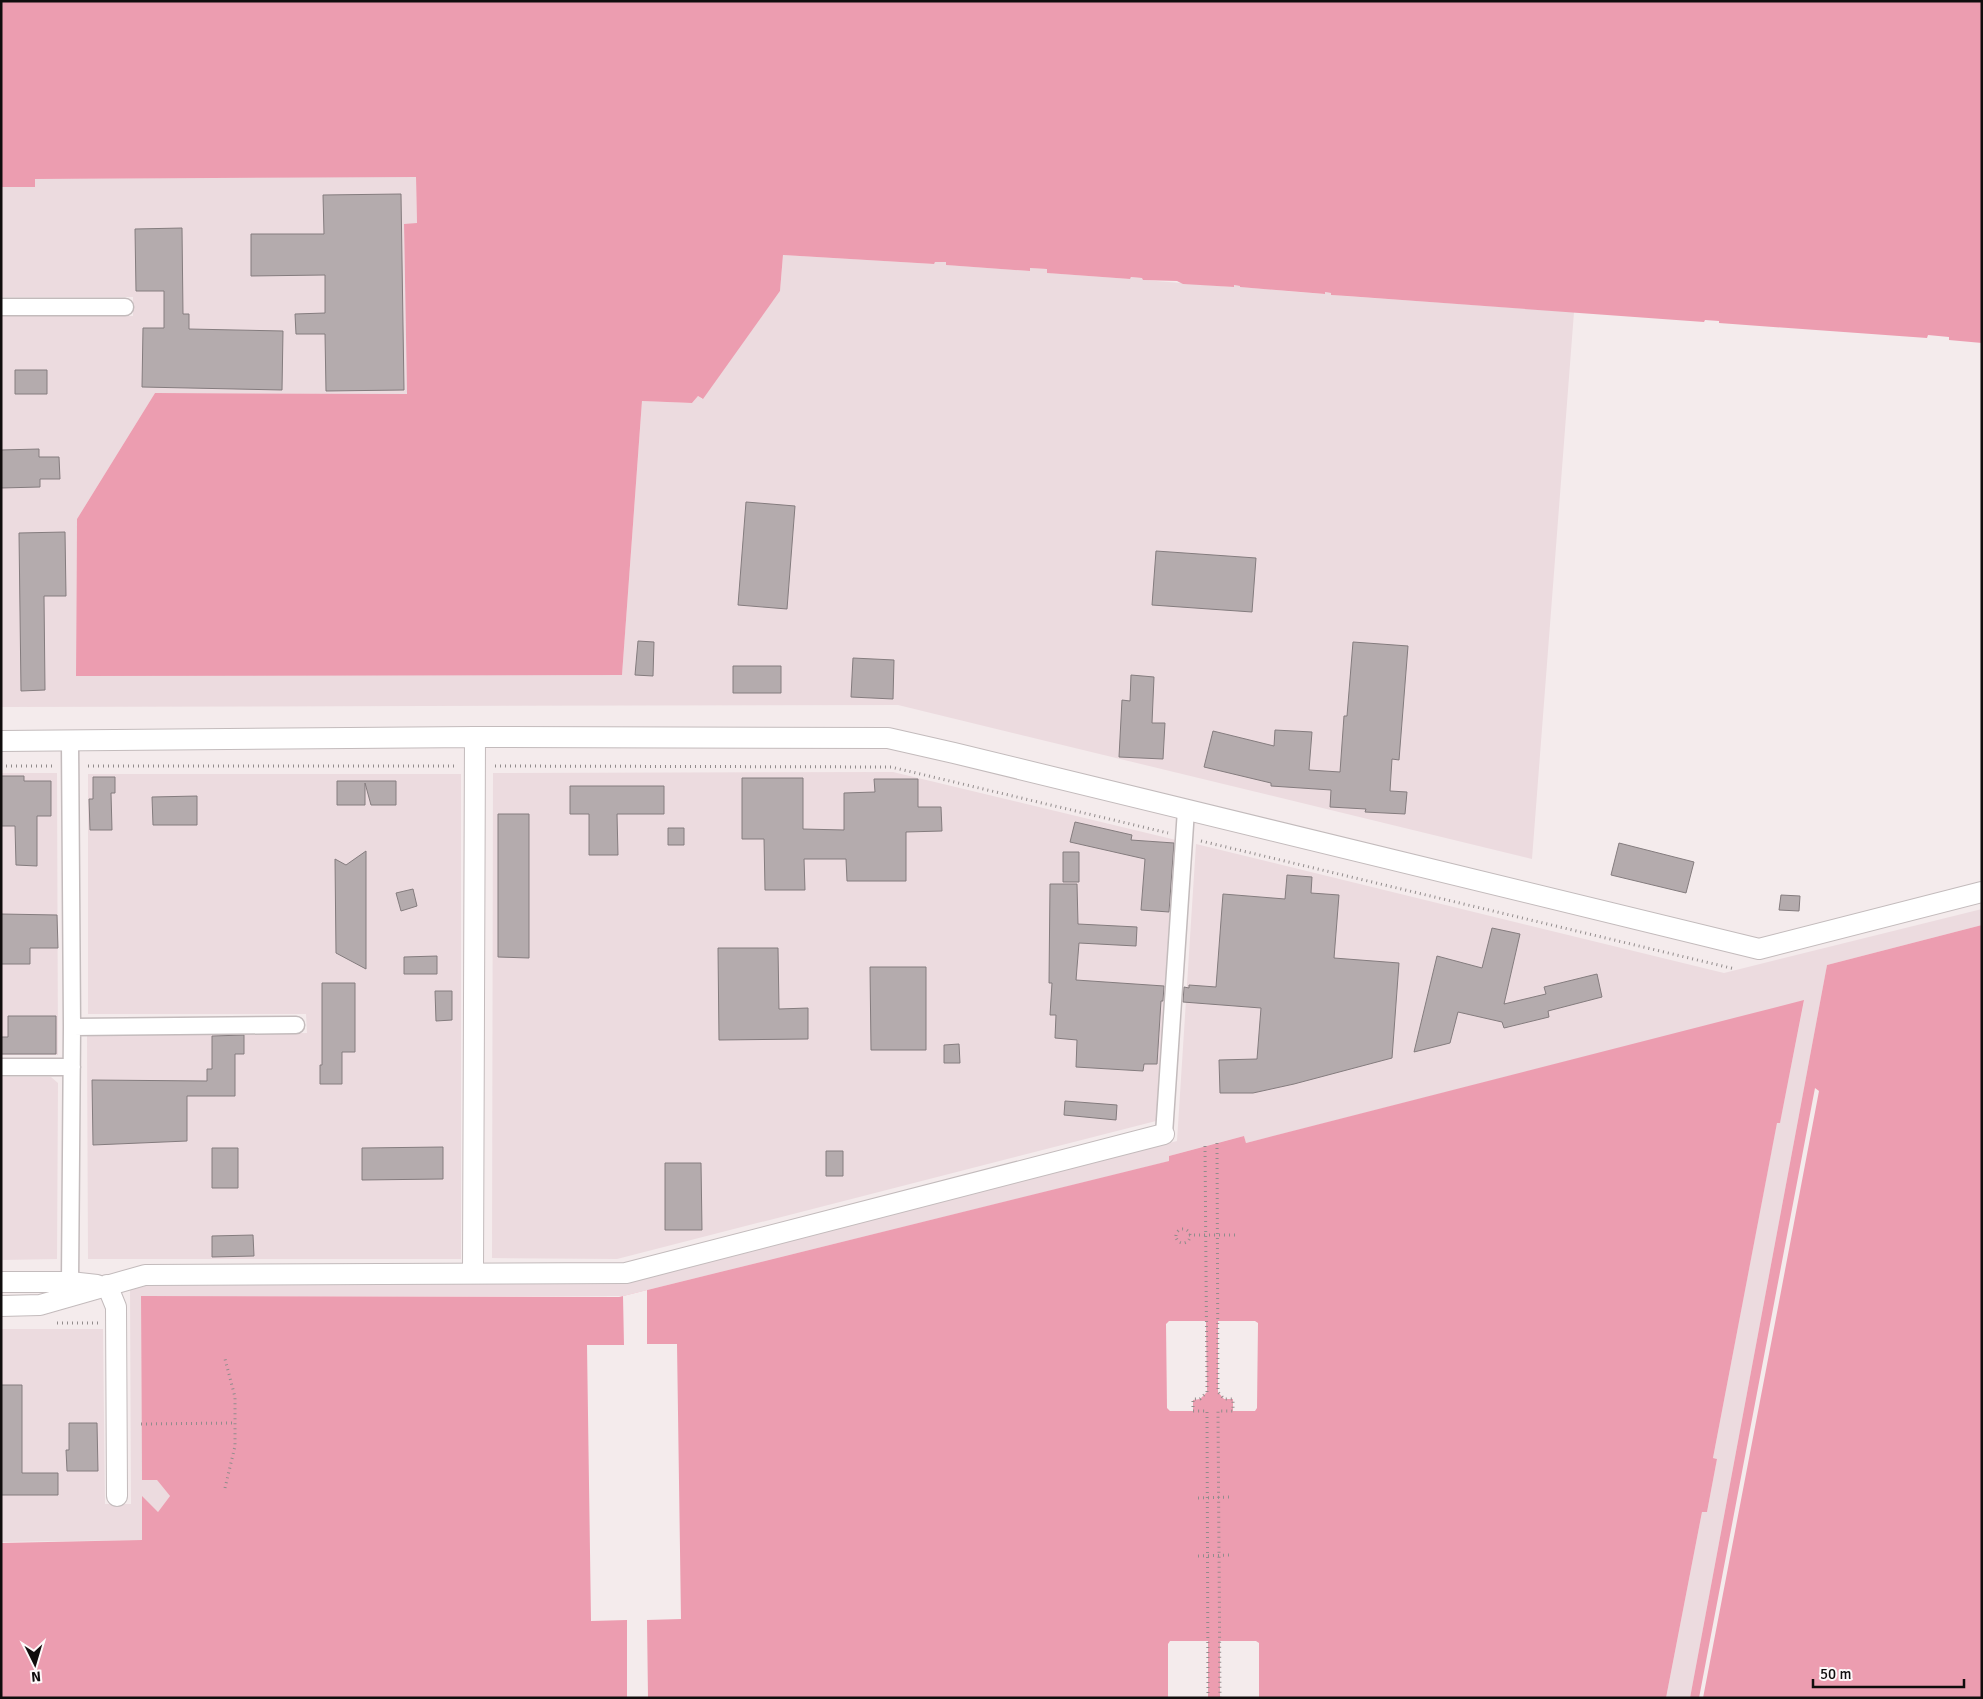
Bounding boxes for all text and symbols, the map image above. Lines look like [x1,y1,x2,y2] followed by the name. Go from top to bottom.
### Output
[10,1639,60,1689] north arrow
[1813,1656,1964,1688] scale bar
[1820,1665,1851,1683] text: 50 m
[30,1668,42,1685] text: N

